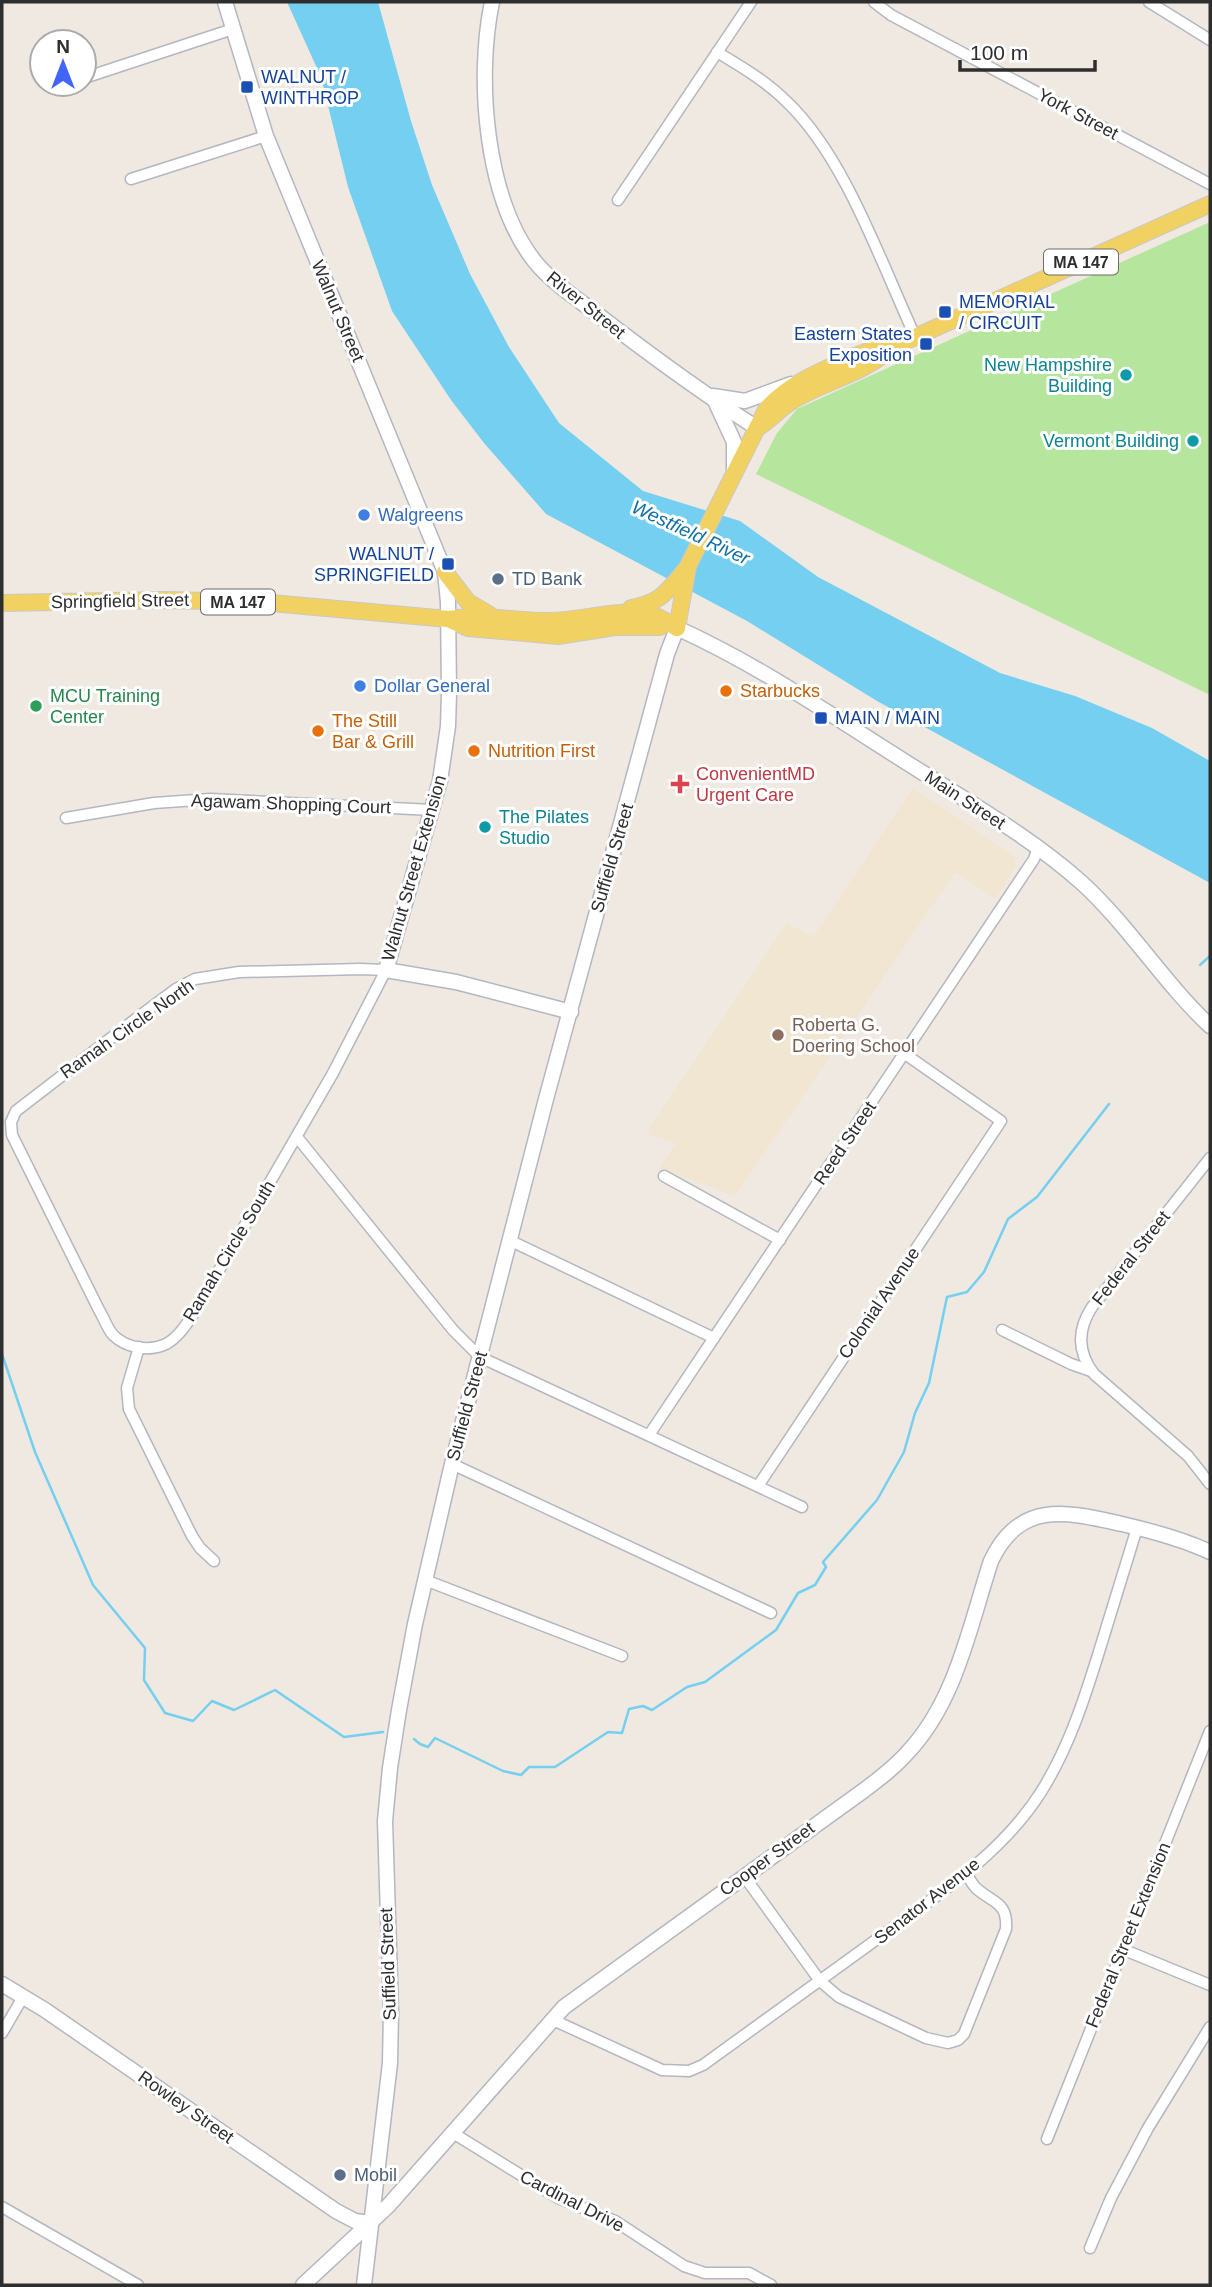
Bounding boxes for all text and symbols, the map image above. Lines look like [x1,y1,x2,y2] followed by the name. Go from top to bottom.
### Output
[28,28,98,98] north arrow
[960,28,1095,72] scale bar
[56,36,70,57] text: N
[970,41,1028,64] text: 100 m
[261,67,359,108] place label: WALNUT / WINTHROP
[239,79,255,95] marker: WALNUT / WINTHROP
[1034,84,1122,144] street label: York Street
[1044,250,1118,274] road number: MA 147
[308,257,368,365] street label: Walnut Street
[543,267,629,343] street label: River Street
[959,292,1055,333] place label: MEMORIAL / CIRCUIT
[937,304,953,320] marker: MEMORIAL / CIRCUIT
[794,324,912,365] place label: Eastern States Exposition
[918,336,934,352] marker: Eastern States Exposition
[984,355,1112,396] place label: New Hampshire Building
[1118,367,1134,383] marker: New Hampshire Building
[1043,431,1179,451] place label: Vermont Building
[1185,433,1201,449] marker: Vermont Building
[629,496,754,569] water label: Westfield River
[378,505,463,525] place label: Walgreens
[356,507,372,523] marker: Walgreens
[314,544,434,585] place label: WALNUT / SPRINGFIELD
[440,556,456,572] marker: WALNUT / SPRINGFIELD
[512,569,583,589] place label: TD Bank
[490,571,506,587] marker: TD Bank
[51,590,189,612] street label: Springfield Street
[201,590,275,614] road number: MA 147
[374,676,490,696] place label: Dollar General
[352,678,368,694] marker: Dollar General
[740,681,820,701] place label: Starbucks
[718,683,734,699] marker: Starbucks
[50,686,160,727] place label: MCU Training Center
[28,698,44,714] marker: MCU Training Center
[835,708,940,728] place label: MAIN / MAIN
[813,710,829,726] marker: MAIN / MAIN
[332,711,414,752] place label: The Still Bar & Grill
[310,723,326,739] marker: The Still Bar & Grill
[488,741,595,761] place label: Nutrition First
[466,743,482,759] marker: Nutrition First
[696,764,815,805] place label: ConvenientMD Urgent Care
[921,767,1009,833] street label: Main Street
[378,773,450,963] street label: Walnut Street Extension
[670,774,690,794] marker: ConvenientMD Urgent Care
[191,791,391,817] street label: Agawam Shopping Court
[587,801,637,915] street label: Suffield Street
[499,807,589,848] place label: The Pilates Studio
[477,819,493,835] marker: The Pilates Studio
[57,975,197,1083] street label: Ramah Circle North
[792,1015,915,1056] place label: Roberta G. Doering School
[770,1027,786,1043] marker: Roberta G. Doering School
[810,1098,880,1188] street label: Reed Street
[179,1177,279,1325] street label: Ramah Circle South
[1088,1207,1174,1309] street label: Federal Street
[834,1244,924,1362] street label: Colonial Avenue
[443,1349,491,1463] street label: Suffield Street
[716,1818,818,1900] street label: Cooper Street
[1082,1839,1174,2031] street label: Federal Street Extension
[870,1854,984,1948] street label: Senator Avenue
[376,1907,400,2021] street label: Suffield Street
[134,2067,238,2147] street label: Rowley Street
[354,2165,397,2185] place label: Mobil
[517,2166,627,2236] street label: Cardinal Drive
[332,2167,348,2183] marker: Mobil

